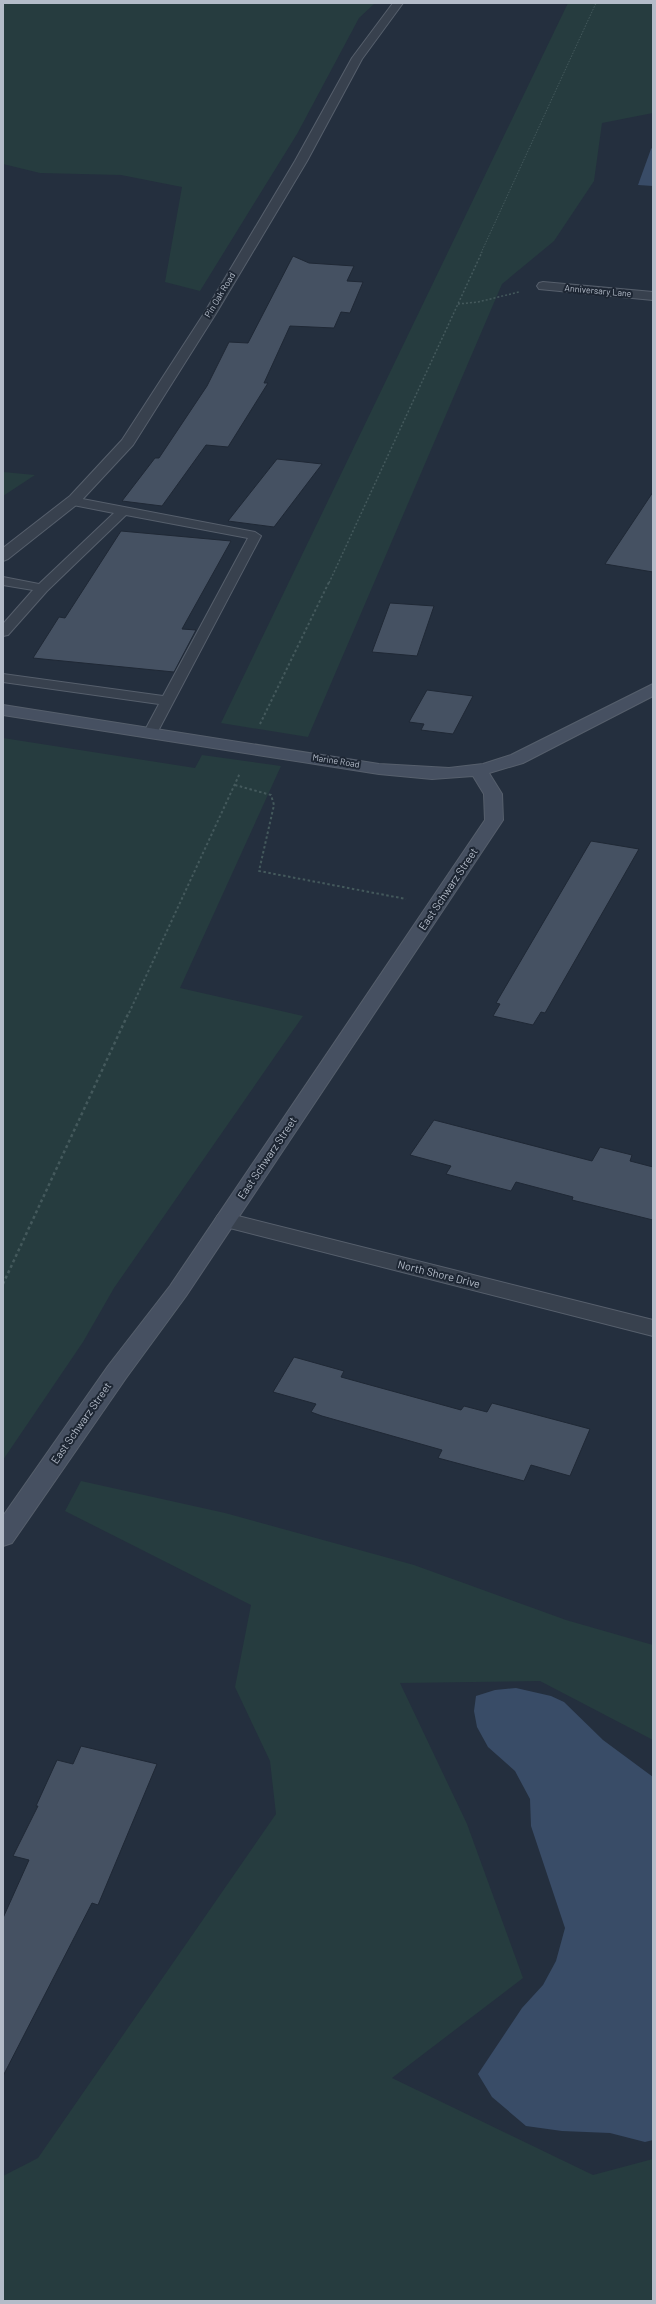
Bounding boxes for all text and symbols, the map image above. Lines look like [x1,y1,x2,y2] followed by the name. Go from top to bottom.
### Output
[202,270,237,319] street label: Pin Oak Road
[564,282,632,299] street label: Anniversary Lane
[312,751,361,770] street label: Marine Road
[415,845,480,932] street label: East Schwarz Street
[234,1114,299,1201] street label: East Schwarz Street
[397,1257,482,1290] street label: North Shore Drive
[48,1380,114,1466] street label: East Schwarz Street

